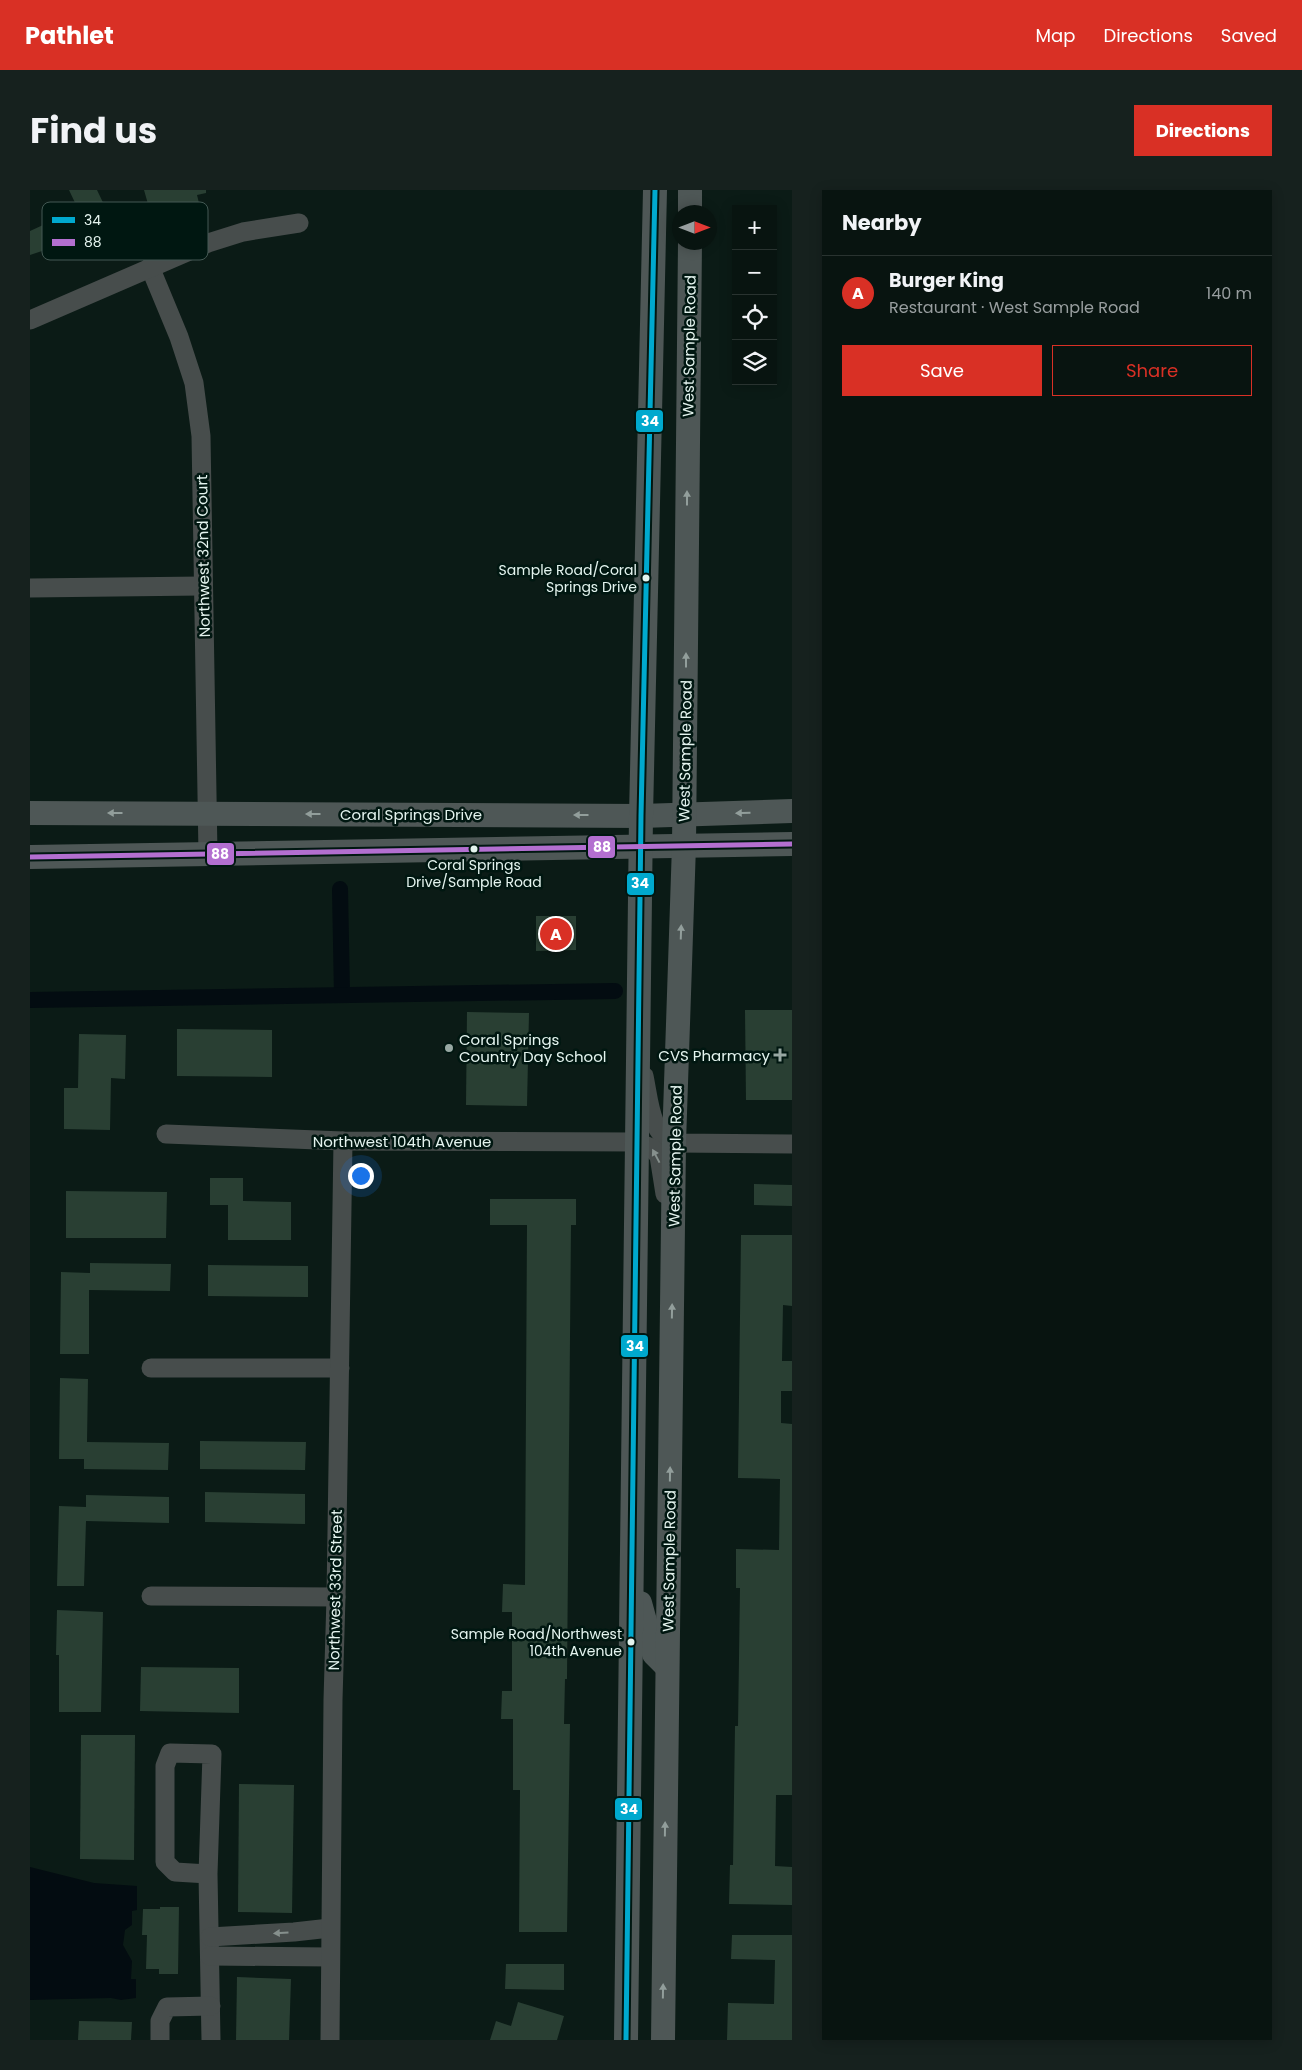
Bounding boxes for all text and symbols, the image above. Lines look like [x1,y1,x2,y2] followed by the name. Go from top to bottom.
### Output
[25,19,114,52] text: Pathlet
[1036,23,1075,48] text: Map
[1103,23,1193,48] text: Directions
[1221,23,1277,48] text: Saved
[1134,105,1272,156] button: Directions
[30,106,157,155] text: Find us
[42,202,208,260] legend
[672,205,717,250] north arrow
[732,205,777,385] map controls
[732,205,777,250] button: +
[842,208,922,237] text: Nearby
[84,210,101,230] text: 34
[84,232,102,252] text: 88
[732,250,777,295] button: −
[889,267,1004,294] text: Burger King
[677,275,701,417] street label: West Sample Road
[852,282,864,305] text: A
[1206,282,1252,305] text: 140 m
[732,295,777,340] button: locate
[889,296,1140,319] text: Restaurant · West Sample Road
[732,340,777,385] button: layers
[842,345,1042,396] button: Save
[1052,345,1252,396] button: Share
[635,409,664,433] line badge: 34
[641,411,659,431] text: 34
[191,474,215,638] street label: Northwest 32nd Court
[683,490,691,506] one-way arrow
[499,560,637,597] place label: Sample Road/Coral Springs Drive
[641,573,651,583] marker: Sample Road/Coral Springs Drive
[682,652,690,668] one-way arrow
[673,680,697,822] street label: West Sample Road
[340,804,482,825] street label: Coral Springs Drive
[107,809,123,817] one-way arrow
[735,809,751,817] one-way arrow
[305,810,321,818] one-way arrow
[573,811,589,819] one-way arrow
[587,835,616,859] line badge: 88
[593,837,611,857] text: 88
[206,842,235,866] line badge: 88
[211,844,229,864] text: 88
[469,844,479,854] marker: Coral Springs Drive/Sample Road
[406,855,542,892] place label: Coral Springs Drive/Sample Road
[626,872,655,896] line badge: 34
[631,873,649,893] text: 34
[540,915,572,953] pin: A
[678,924,686,940] one-way arrow
[459,1029,606,1067] place label: Coral Springs Country Day School
[443,1042,455,1054] marker: Coral Springs Country Day School
[658,1045,771,1066] place label: CVS Pharmacy
[774,1049,786,1061] marker: CVS Pharmacy
[663,1085,687,1227] street label: West Sample Road
[313,1131,491,1152] street label: Northwest 104th Avenue
[652,1149,661,1162] one-way arrow
[348,1163,374,1189] your location
[668,1303,676,1319] one-way arrow
[620,1334,649,1358] line badge: 34
[626,1336,644,1356] text: 34
[666,1466,674,1482] one-way arrow
[657,1490,681,1632] street label: West Sample Road
[323,1509,347,1671] street label: Northwest 33rd Street
[451,1624,622,1661] place label: Sample Road/Northwest 104th Avenue
[626,1637,636,1647] marker: Sample Road/Northwest 104th Avenue
[614,1797,643,1821] line badge: 34
[620,1799,638,1819] text: 34
[661,1821,669,1837] one-way arrow
[273,1930,289,1938] one-way arrow
[660,1983,668,1999] one-way arrow

